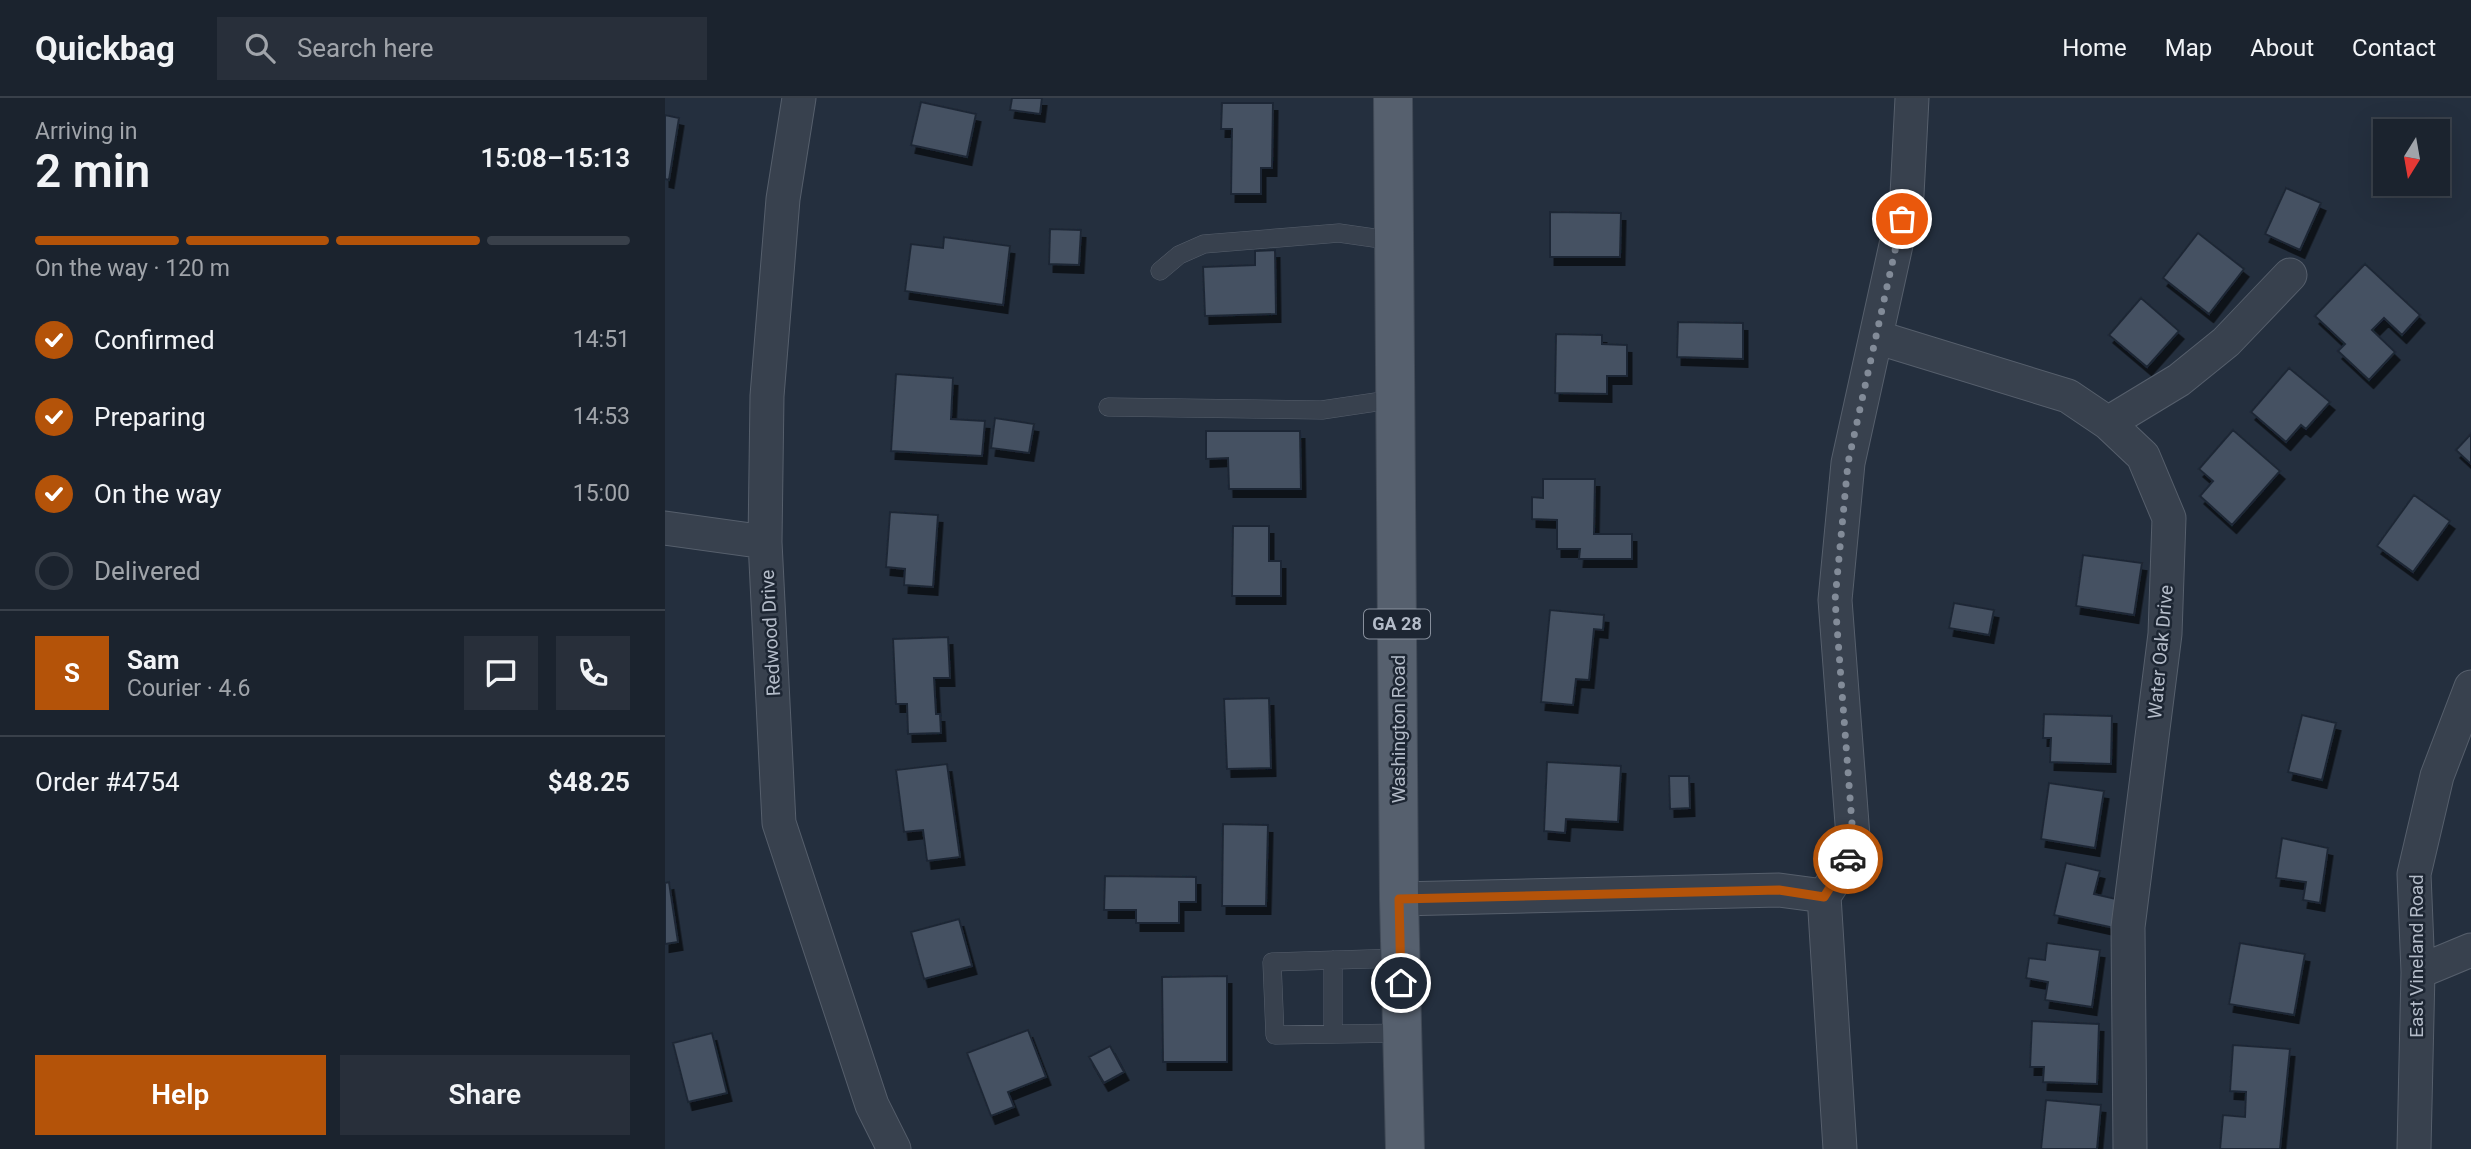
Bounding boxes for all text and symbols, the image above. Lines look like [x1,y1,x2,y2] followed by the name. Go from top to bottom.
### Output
[217,17,707,80] search box
[35,29,175,68] text: Quickbag
[241,29,279,67] icon: search
[297,33,434,63] text: Search here
[2062,34,2127,62] text: Home
[2165,34,2212,62] text: Map
[2250,34,2314,62] text: About
[2352,34,2436,62] text: Contact
[35,118,138,145] text: Arriving in
[2373,119,2450,196] north arrow
[2373,119,2450,196] map controls
[480,143,630,173] text: 15:08–15:13
[35,144,150,198] text: 2 min
[1872,189,1932,249] pin
[1883,200,1921,238] icon: bag
[35,255,230,282] text: On the way · 120 m
[35,321,73,359] icon: check
[94,325,215,355] text: Confirmed
[573,326,630,353] text: 14:51
[35,398,73,436] icon: check
[94,402,206,432] text: Preparing
[573,403,630,430] text: 14:53
[35,475,73,513] icon: check
[94,479,222,509] text: On the way
[573,480,630,507] text: 15:00
[94,556,201,586] text: Delivered
[756,569,785,697] street label: Redwood Drive
[2143,584,2178,720] street label: Water Oak Drive
[1364,610,1430,638] road number: GA 28
[464,636,538,710] button: chat
[556,636,630,710] button: phone
[127,645,179,675] text: Sam
[1387,655,1410,803] street label: Washington Road
[64,658,80,688] text: S
[127,675,250,702] text: Courier · 4.6
[35,767,180,797] text: Order #4754
[548,767,630,797] text: $48.25
[1813,824,1883,894] courier
[1829,840,1867,878] icon: car
[2405,874,2428,1038] street label: East Vineland Road
[1371,953,1431,1013] pin
[1382,964,1420,1002] icon: home
[35,1055,326,1135] button: Help
[340,1055,630,1135] button: Share

